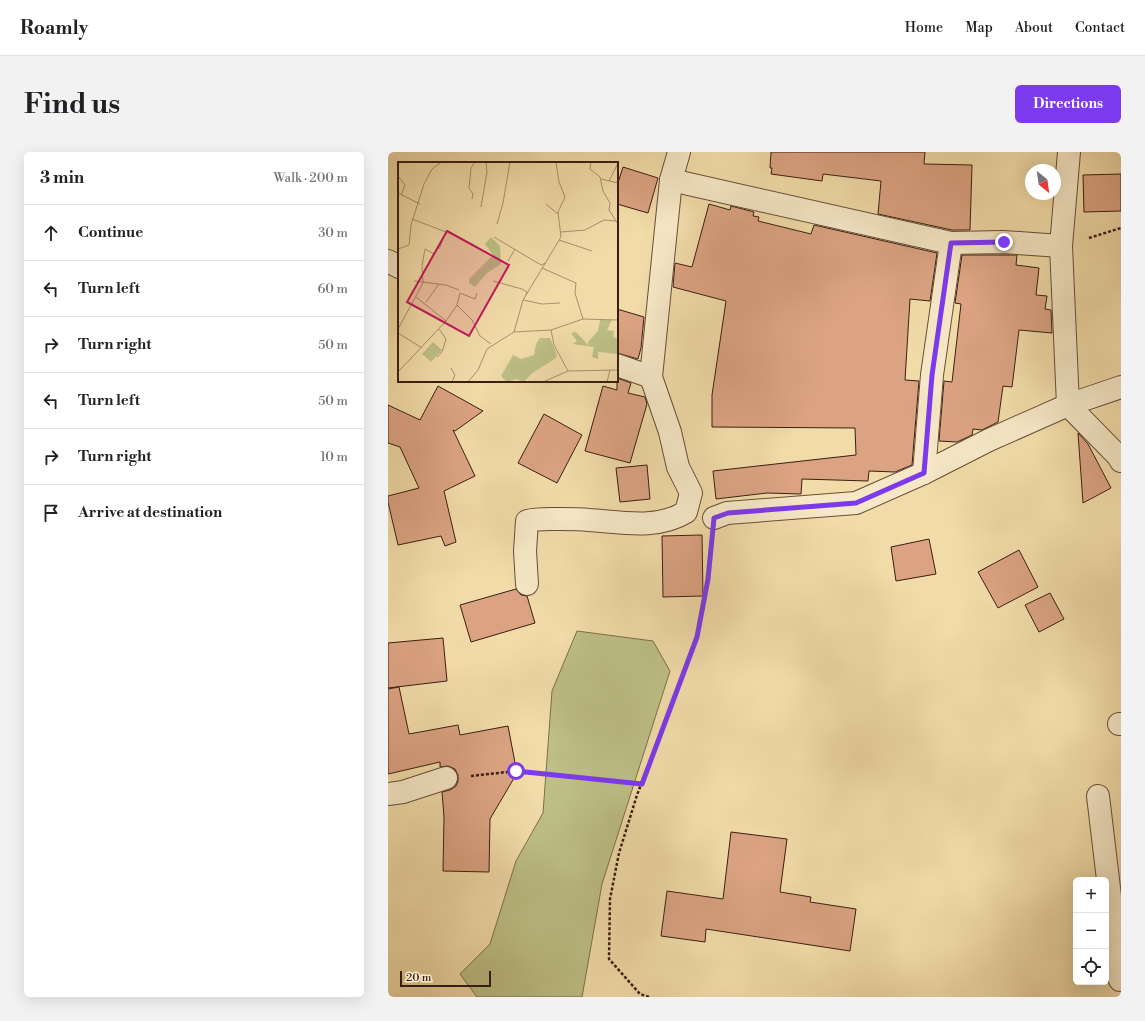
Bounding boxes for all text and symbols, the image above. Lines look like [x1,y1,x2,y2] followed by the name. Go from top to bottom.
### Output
[20,16,88,40] text: Roamly
[905,19,943,37] text: Home
[965,19,993,37] text: Map
[1015,19,1053,37] text: About
[1075,19,1125,37] text: Contact
[1015,85,1121,123] button: Directions
[24,87,120,122] text: Find us
[398,162,618,382] inset map
[1025,164,1061,200] north arrow
[40,167,84,189] text: 3 min
[274,170,348,186] text: Walk · 200 m
[40,222,62,244] icon: ahead
[78,223,143,242] text: Continue
[318,225,348,241] text: 30 m
[995,233,1013,251] route end
[40,278,62,300] icon: left
[78,279,140,298] text: Turn left
[317,281,348,297] text: 60 m
[40,334,62,356] icon: right
[78,335,152,354] text: Turn right
[318,337,348,353] text: 50 m
[40,390,62,412] icon: left
[78,391,140,410] text: Turn left
[318,393,348,409] text: 50 m
[40,446,62,468] icon: right
[78,447,152,466] text: Turn right
[320,449,348,465] text: 10 m
[40,502,62,524] icon: arrive
[78,503,222,522] text: Arrive at destination
[507,762,525,780] route start
[1073,877,1109,985] map controls
[1073,877,1109,913] button: +
[1073,913,1109,949] button: −
[1073,949,1109,985] button: locate
[400,969,491,988] scale bar
[406,971,431,985] text: 20 m

